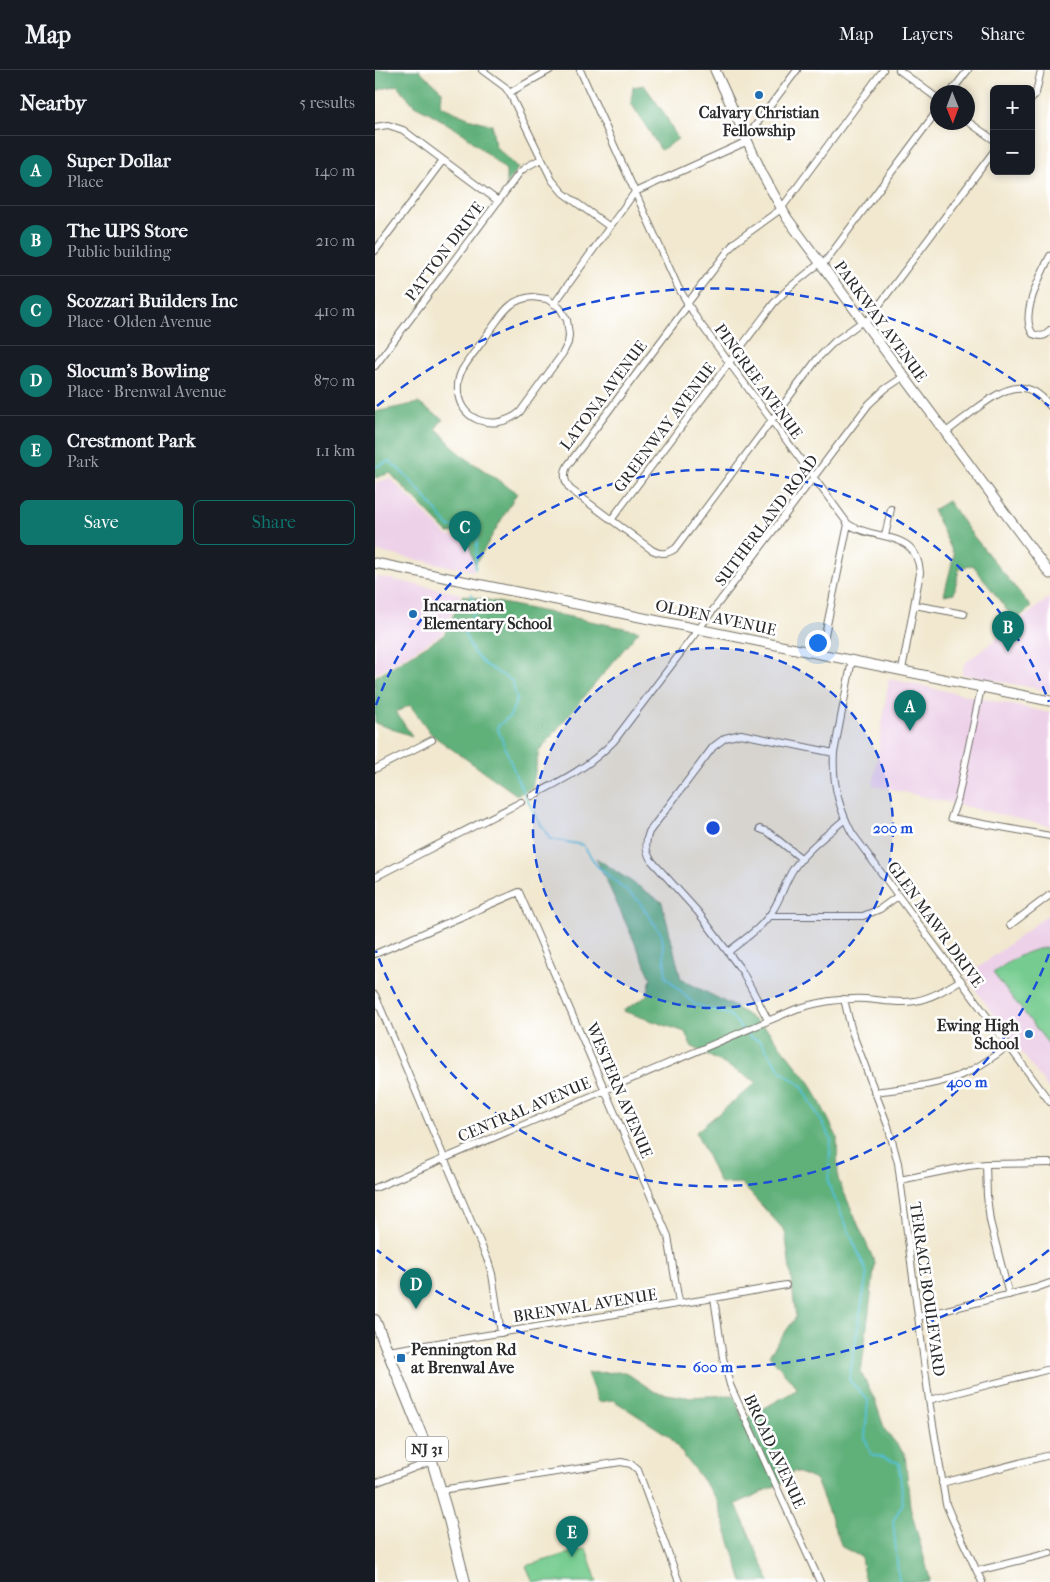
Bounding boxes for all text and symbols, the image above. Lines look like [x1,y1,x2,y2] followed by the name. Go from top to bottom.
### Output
[25,21,71,49] text: Map
[839,24,873,45] text: Map
[901,24,953,45] text: Layers
[981,24,1025,45] text: Share
[930,85,975,130] north arrow
[990,85,1035,175] map controls
[990,85,1035,130] button: +
[753,89,765,101] marker: Calvary Christian Fellowship
[20,91,86,115] text: Nearby
[299,93,355,112] text: 5 results
[699,103,820,141] place label: Calvary Christian Fellowship
[990,130,1035,175] button: −
[67,150,171,172] text: Super Dollar
[31,161,41,180] text: A
[314,161,355,180] text: 140 m
[67,172,103,191] text: Place
[401,198,488,305] street label: PATTON DRIVE
[67,220,188,242] text: The UPS Store
[31,231,41,250] text: B
[316,231,355,250] text: 210 m
[67,242,171,261] text: Public building
[830,257,931,386] street label: PARKWAY AVENUE
[67,290,238,312] text: Scozzari Builders Inc
[31,301,41,320] text: C
[314,301,355,320] text: 410 m
[67,312,212,331] text: Place · Olden Avenue
[710,320,807,443] street label: PINGREE AVENUE
[556,336,651,454] street label: LATONA AVENUE
[609,359,719,496] street label: GREENWAY AVENUE
[67,360,209,382] text: Slocum's Bowling
[30,371,42,390] text: D
[314,371,355,390] text: 870 m
[67,382,226,401] text: Place · Brenwal Avenue
[67,430,196,452] text: Crestmont Park
[31,441,41,460] text: E
[316,441,355,460] text: 1.1 km
[711,451,822,590] street label: SUTHERLAND ROAD
[67,452,99,471] text: Park
[20,500,183,545] button: Save
[193,500,355,545] button: Share
[449,511,481,552] pin: C
[654,595,778,640] street label: OLDEN AVENUE
[423,596,552,634] place label: Incarnation Elementary School
[407,608,419,620] marker: Incarnation Elementary School
[992,611,1024,652] pin: B
[805,630,831,656] your location
[894,690,926,731] pin: A
[704,819,722,837] centre of rings
[873,819,913,837] text: 200 m
[884,858,988,991] street label: GLEN MAWR DRIVE
[937,1016,1020,1053] place label: Ewing High School
[582,1019,657,1161] street label: WESTERN AVENUE
[1023,1028,1035,1040] marker: Ewing High School
[455,1073,594,1146] street label: CENTRAL AVENUE
[945,1073,988,1091] text: 400 m
[906,1201,949,1378] street label: TERRACE BOULEVARD
[400,1268,432,1309] pin: D
[512,1285,659,1326] street label: BRENWAL AVENUE
[411,1340,518,1377] place label: Pennington Rd at Brenwal Ave
[395,1352,407,1364] marker: Pennington Rd at Brenwal Ave
[693,1358,734,1376] text: 600 m
[740,1391,809,1512] street label: BROAD AVENUE
[406,1436,448,1462] road number: NJ 31
[556,1516,588,1557] pin: E

